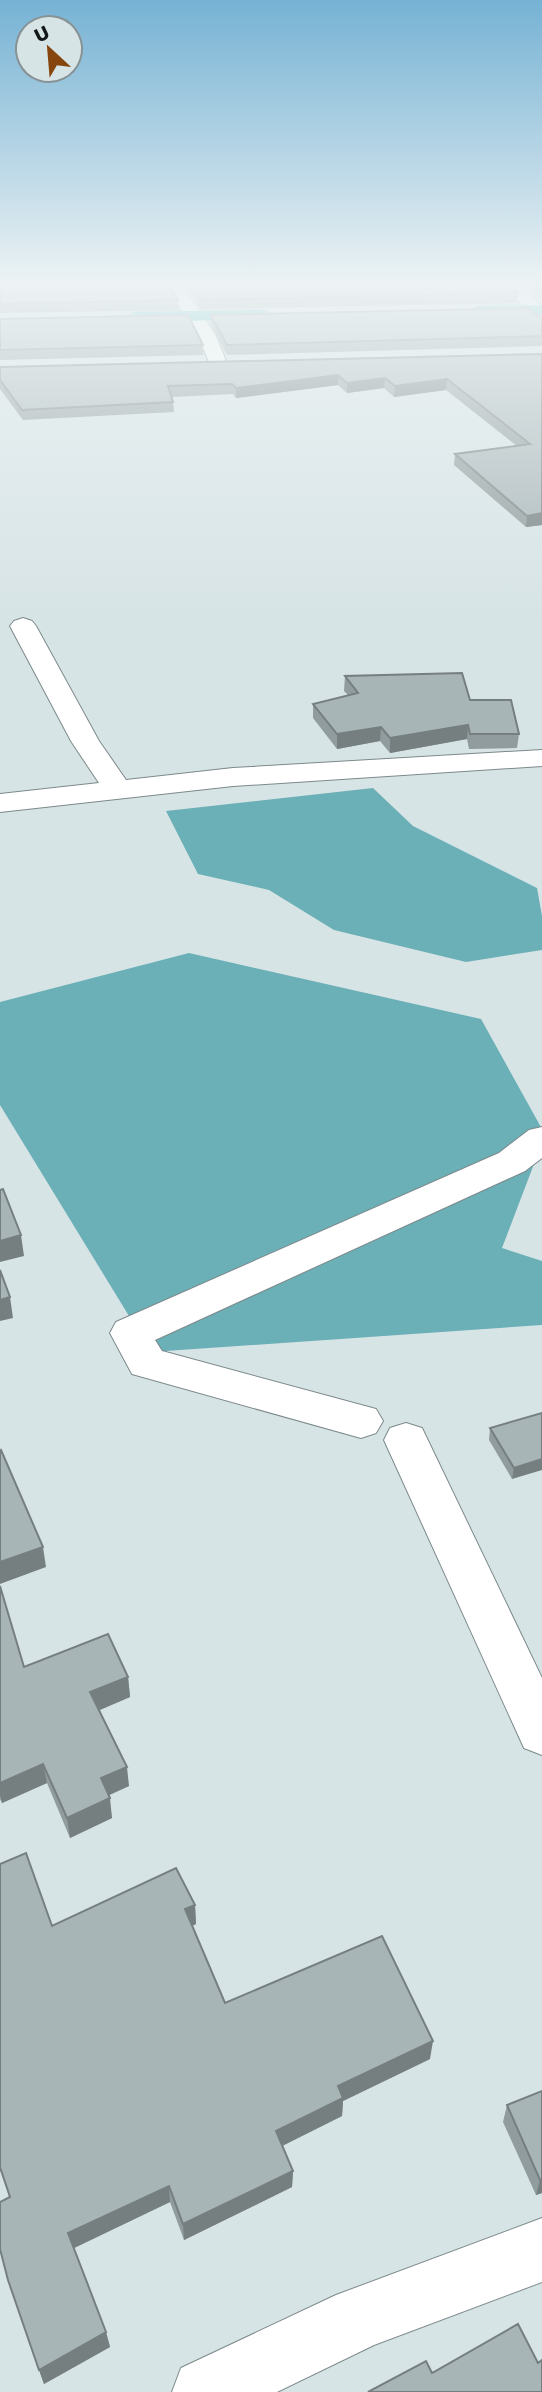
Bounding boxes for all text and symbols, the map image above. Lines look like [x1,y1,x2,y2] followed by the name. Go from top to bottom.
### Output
[14,14,84,84] north arrow
[30,20,53,47] text: U

